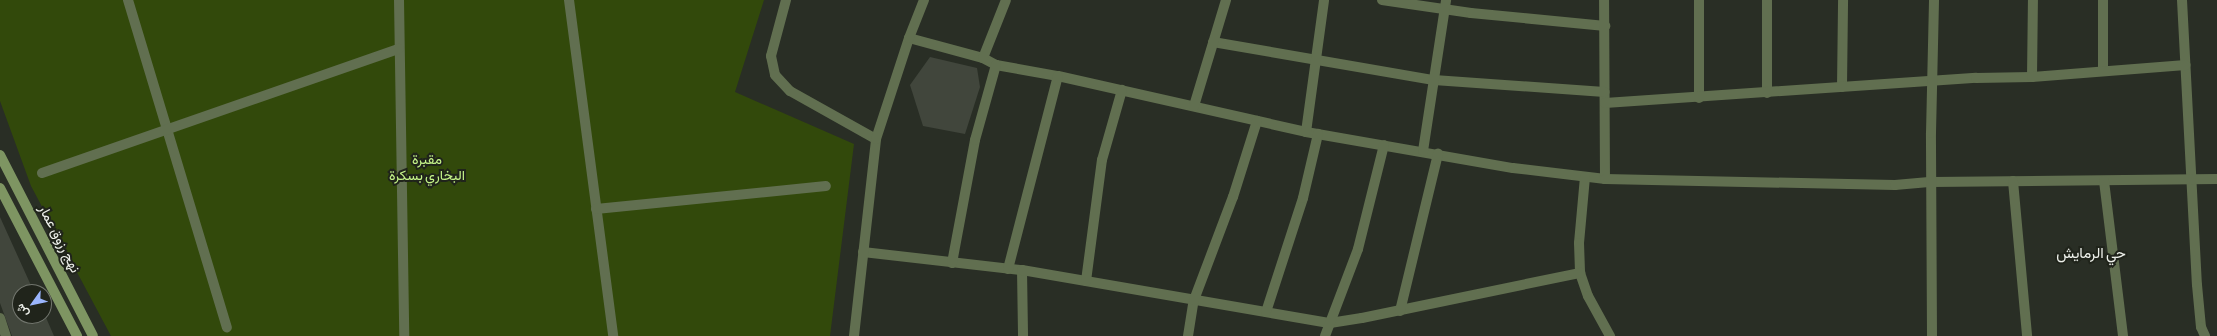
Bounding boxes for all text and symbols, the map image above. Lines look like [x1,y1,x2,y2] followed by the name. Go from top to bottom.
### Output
[389,152,465,184] park label: مقبرة البخاري بسكرة
[35,202,83,276] street label: نهج رزوق عمار
[2056,245,2126,263] district label: حي الرمايش
[12,284,52,324] north arrow
[13,301,31,319] text: ش

